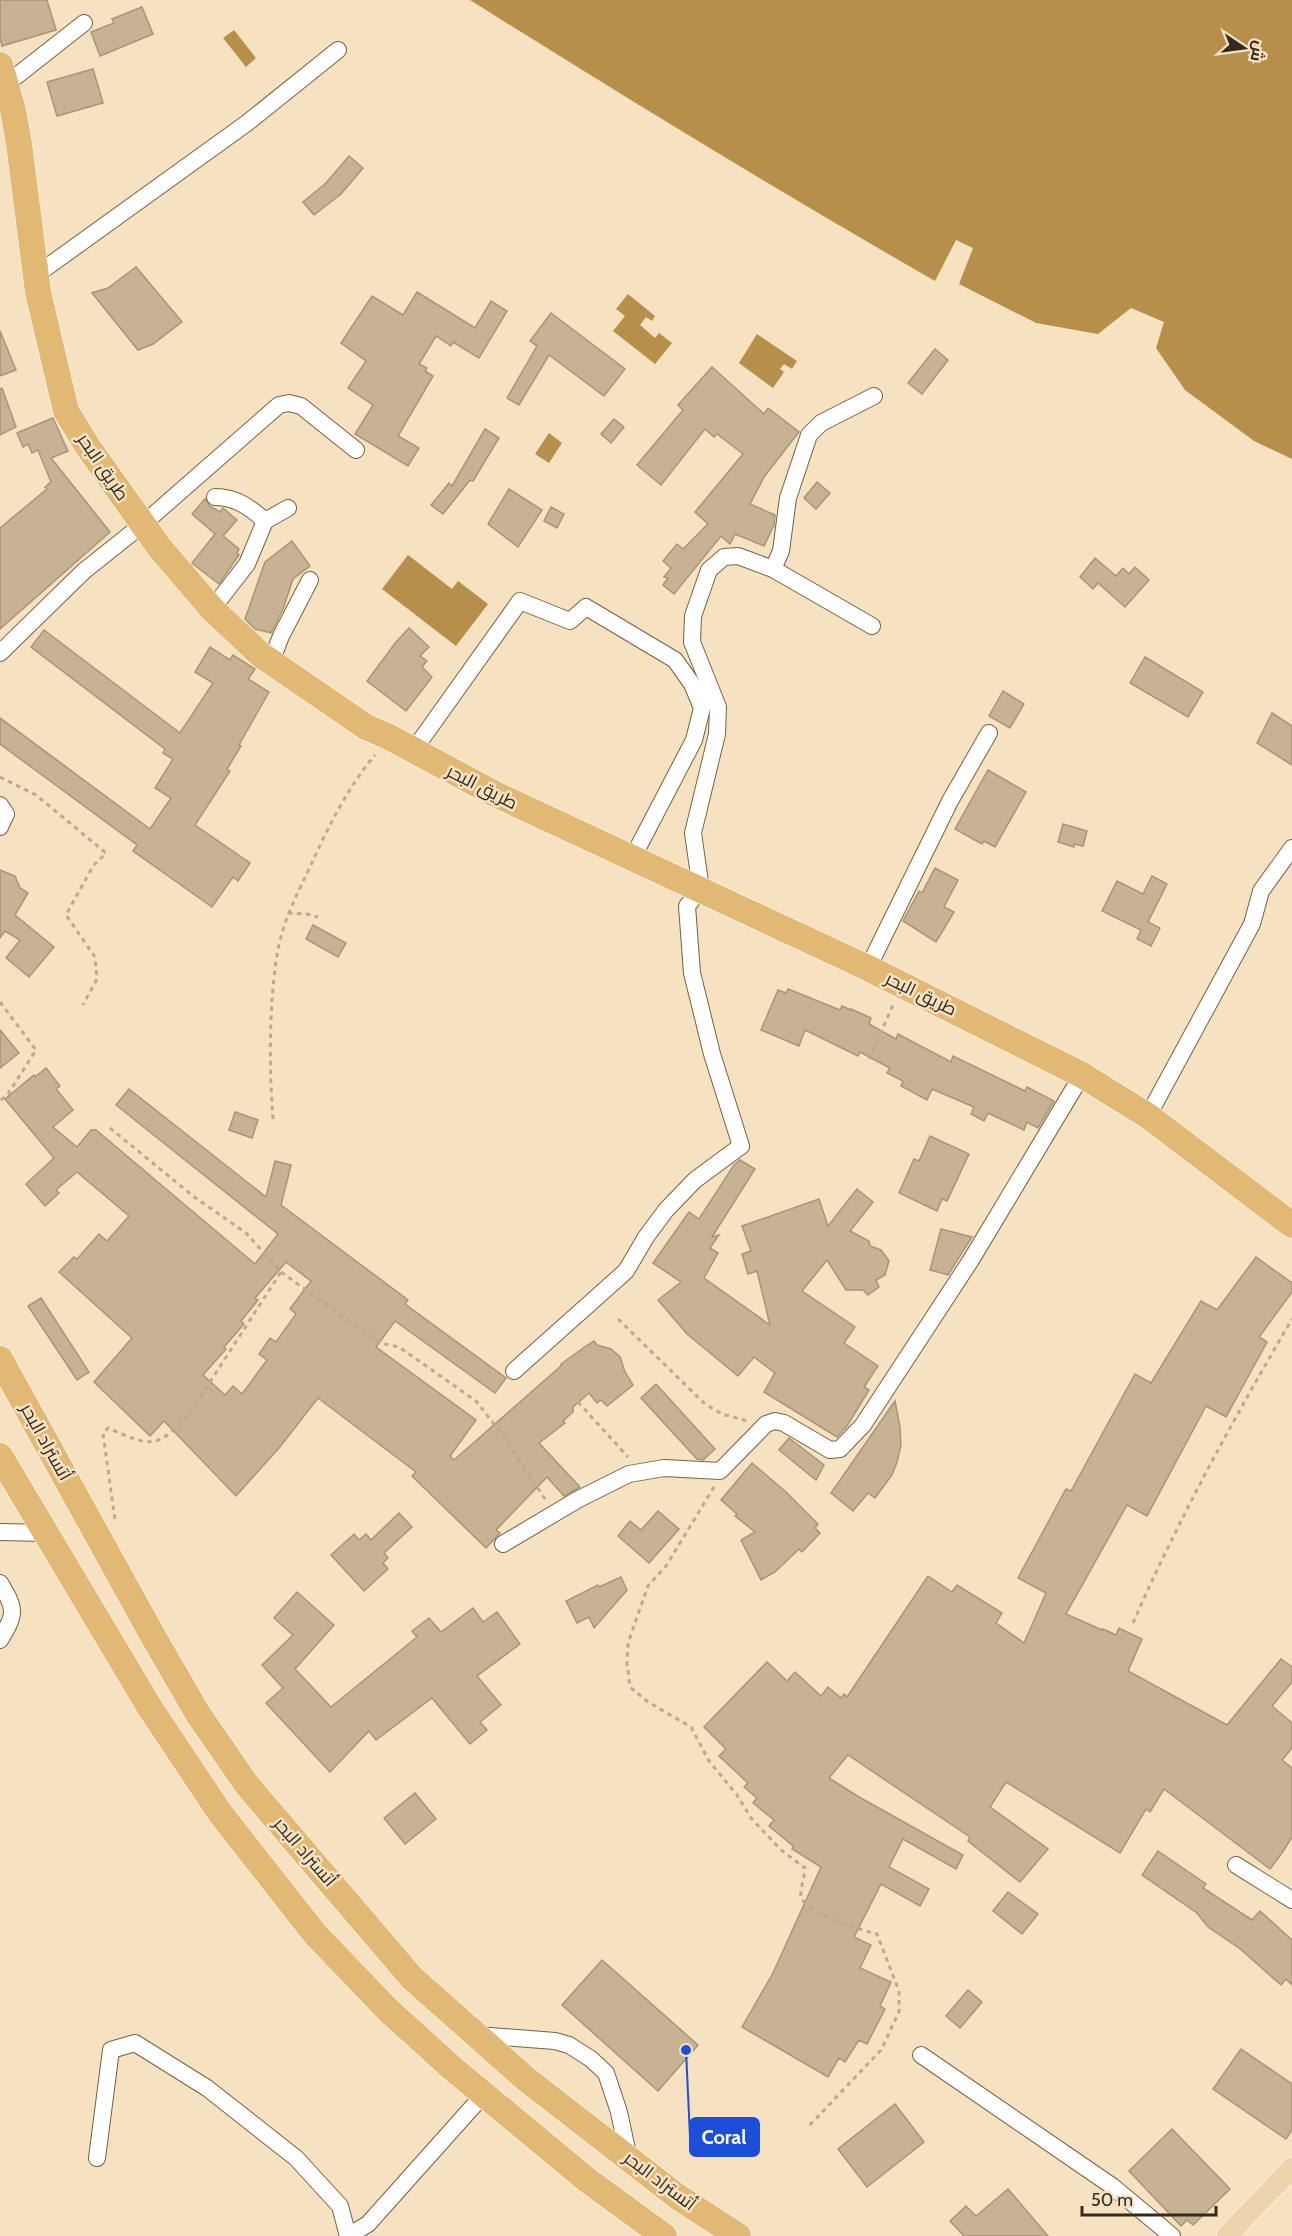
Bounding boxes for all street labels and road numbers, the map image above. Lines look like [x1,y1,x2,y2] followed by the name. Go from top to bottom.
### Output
[71,428,134,505] street label: طريق البحر
[442,759,521,815] street label: طريق البحر
[880,967,960,1022] street label: طريق البحر
[15,1399,76,1485] street label: أتستراد البحر
[268,1812,341,1891] street label: أتستراد البحر
[619,2146,701,2215] street label: أتستراد البحر

